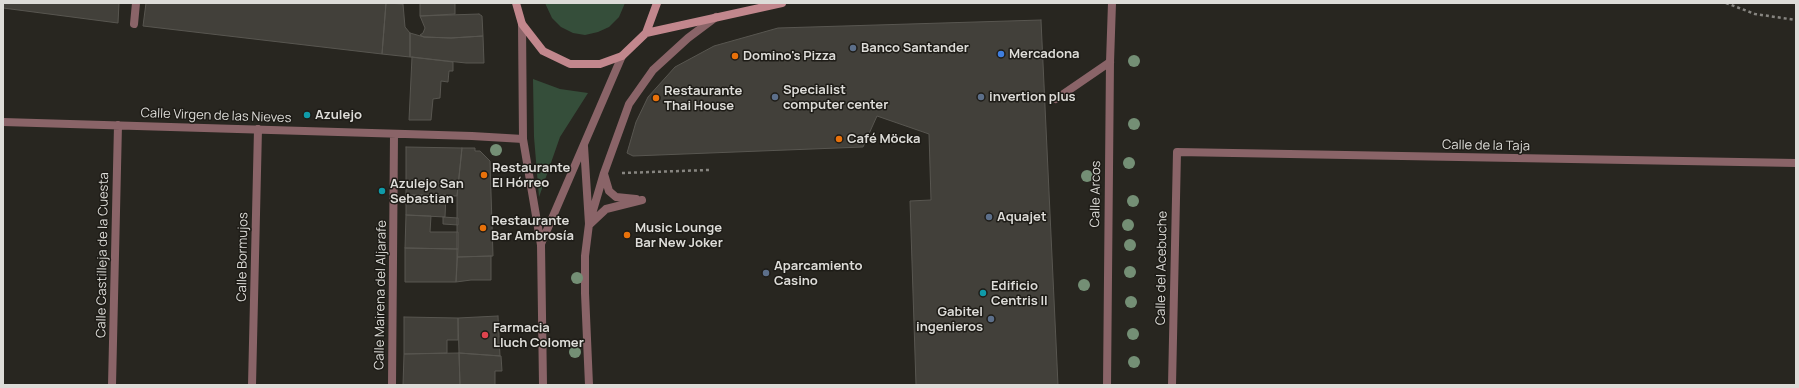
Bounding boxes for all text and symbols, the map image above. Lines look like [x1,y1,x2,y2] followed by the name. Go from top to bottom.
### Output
[861,40,969,56] place label: Banco Santander
[848,43,858,53] marker: Banco Santander
[1009,46,1080,62] place label: Mercadona
[743,48,836,64] place label: Domino's Pizza
[996,49,1006,59] marker: Mercadona
[730,51,740,61] marker: Domino's Pizza
[783,82,888,113] place label: Specialist computer center
[664,83,742,114] place label: Restaurante Thai House
[989,89,1076,105] place label: invertion plus
[770,92,780,102] marker: Specialist computer center
[976,92,986,102] marker: invertion plus
[651,93,661,103] marker: Restaurante Thai House
[140,106,292,126] street label: Calle Virgen de las Nieves
[315,107,362,123] place label: Azulejo
[302,110,312,120] marker: Azulejo
[847,131,921,147] place label: Café Möcka
[834,134,844,144] marker: Café Möcka
[1442,137,1530,155] street label: Calle de la Taja
[492,160,570,191] place label: Restaurante El Hórreo
[1088,160,1104,228] street label: Calle Arcos
[479,170,489,180] marker: Restaurante El Hórreo
[94,172,112,338] street label: Calle Castilleja de la Cuesta
[390,176,464,207] place label: Azulejo San Sebastian
[377,186,387,196] marker: Azulejo San Sebastian
[997,209,1047,225] place label: Aquajet
[1153,211,1171,325] street label: Calle del Acebuche
[234,212,252,302] street label: Calle Bormujos
[984,212,994,222] marker: Aquajet
[491,213,574,244] place label: Restaurante Bar Ambrosía
[372,220,390,370] street label: Calle Mairena del Aljarafe
[635,220,723,251] place label: Music Lounge Bar New Joker
[478,223,488,233] marker: Restaurante Bar Ambrosía
[622,230,632,240] marker: Music Lounge Bar New Joker
[774,258,863,289] place label: Aparcamiento Casino
[761,268,771,278] marker: Aparcamiento Casino
[991,278,1048,309] place label: Edificio Centris II
[978,288,988,298] marker: Edificio Centris II
[916,304,983,335] place label: Gabitel ingenieros
[986,314,996,324] marker: Gabitel ingenieros
[493,320,584,351] place label: Farmacia Lluch Colomer
[480,330,490,340] marker: Farmacia Lluch Colomer

